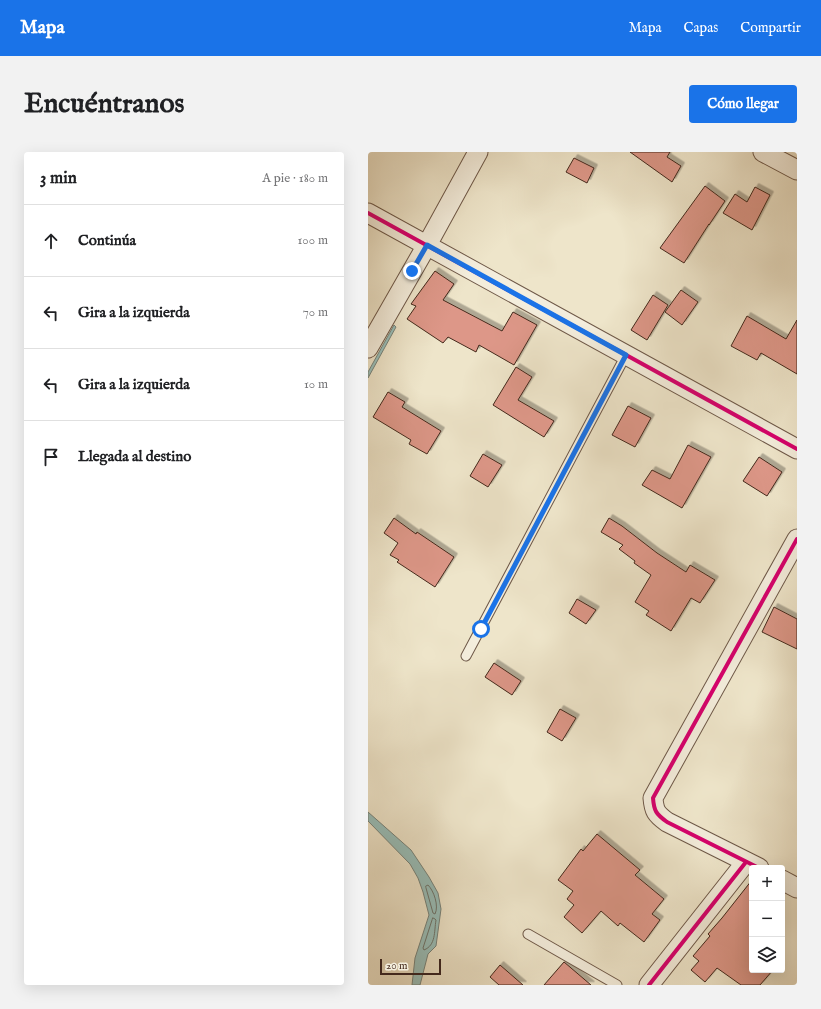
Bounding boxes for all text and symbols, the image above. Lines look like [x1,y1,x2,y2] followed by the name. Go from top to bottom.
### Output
[20,16,65,40] text: Mapa
[629,19,662,37] text: Mapa
[684,19,718,37] text: Capas
[740,19,801,37] text: Compartir
[689,85,797,123] button: Cómo llegar
[24,87,184,122] text: Encuéntranos
[40,168,77,189] text: 3 min
[262,170,328,187] text: A pie · 180 m
[40,230,62,252] icon: ahead
[78,231,136,250] text: Continúa
[298,232,328,249] text: 100 m
[403,262,421,280] route end
[40,302,62,324] icon: left
[78,303,190,322] text: Gira a la izquierda
[303,304,328,321] text: 70 m
[40,374,62,396] icon: left
[78,375,190,394] text: Gira a la izquierda
[304,376,328,393] text: 10 m
[40,446,62,468] icon: arrive
[78,447,191,466] text: Llegada al destino
[472,620,490,638] route start
[749,865,785,973] map controls
[749,865,785,901] button: +
[749,901,785,937] button: −
[749,937,785,973] button: layers
[380,957,441,976] scale bar
[386,959,407,973] text: 20 m

